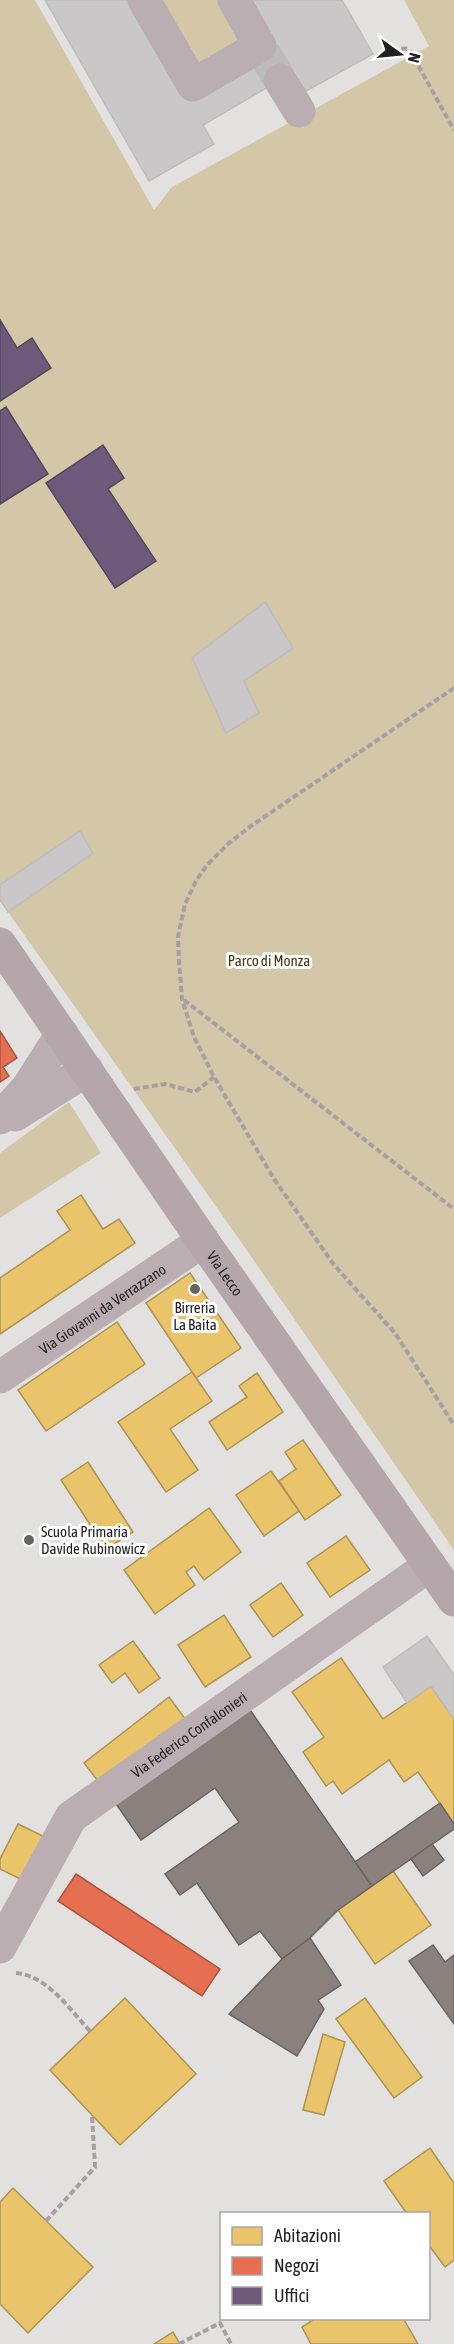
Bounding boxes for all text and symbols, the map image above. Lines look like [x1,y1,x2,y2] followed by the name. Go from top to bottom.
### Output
[370,24,430,84] north arrow
[405,51,424,65] text: N
[228,952,310,969] park label: Parco di Monza
[204,1248,247,1299] street label: Via Lecco
[36,1260,169,1357] street label: Via Giovanni da Verrazzano
[188,1282,202,1296] marker: Birreria La Baita
[173,1299,217,1333] place label: Birreria La Baita
[41,1523,145,1557] place label: Scuola Primaria Davide Rubinowicz
[22,1533,36,1547] marker: Scuola Primaria Davide Rubinowicz
[128,1688,250,1781] street label: Via Federico Confalonieri
[220,2212,430,2320] legend
[274,2225,341,2246] text: Abitazioni
[274,2255,319,2276] text: Negozi
[274,2285,309,2306] text: Uffici

